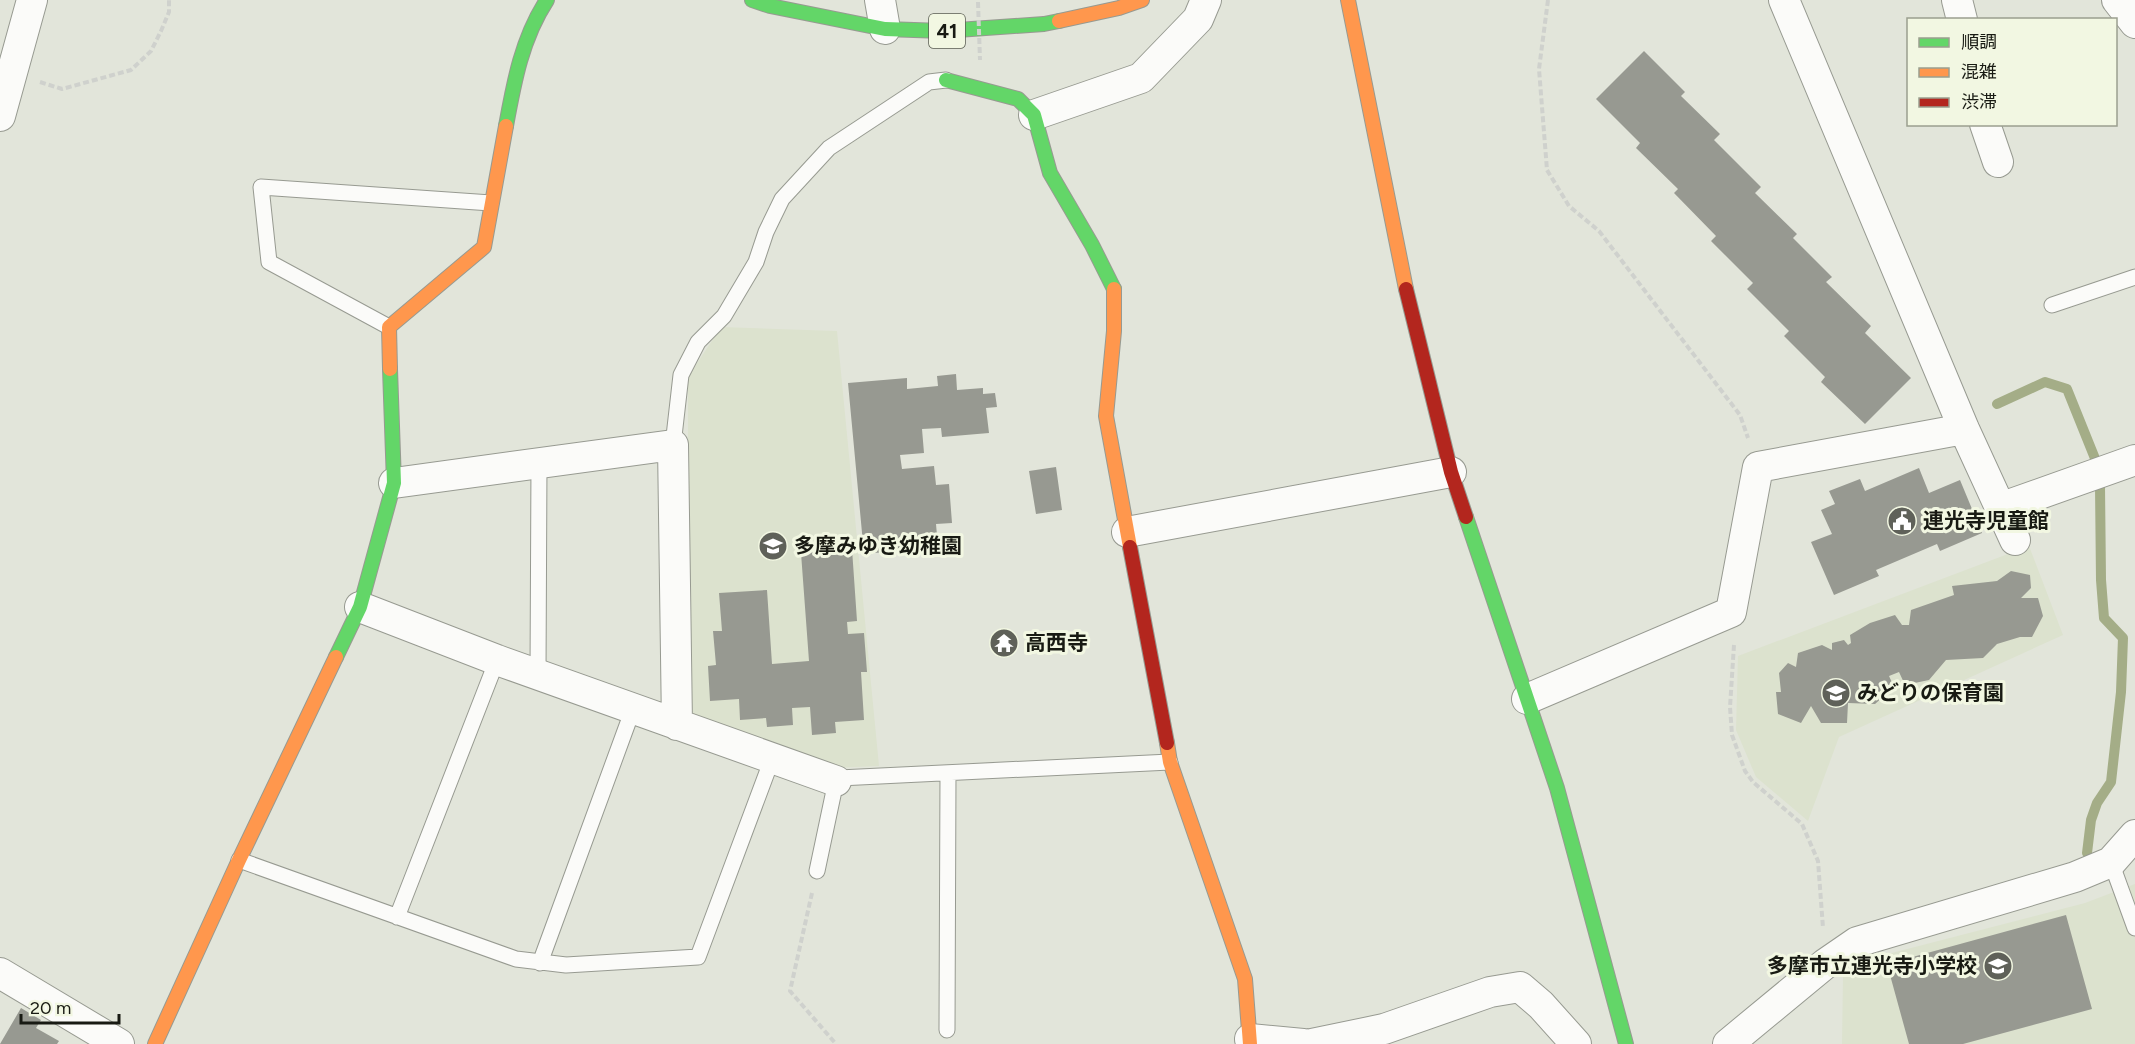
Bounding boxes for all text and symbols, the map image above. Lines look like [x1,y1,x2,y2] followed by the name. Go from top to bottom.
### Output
[929,14,965,48] road number: 41
[1907,18,2117,126] legend
[1961,31,1997,53] text: 順調
[1961,61,1997,83] text: 混雑
[1961,91,1997,113] text: 渋滞
[1886,505,1918,537] public building icon: 連光寺児童館
[1923,508,2049,533] place label: 連光寺児童館
[757,530,789,562] school or university icon: 多摩みゆき幼稚園
[794,533,962,558] place label: 多摩みゆき幼稚園
[988,627,1020,659] temple icon: 高西寺
[1025,630,1088,655] place label: 高西寺
[1820,677,1852,709] school or university icon: みどりの保育園
[1857,680,2004,705] place label: みどりの保育園
[1982,950,2014,982] school or university icon: 多摩市立連光寺小学校
[1767,953,1977,978] place label: 多摩市立連光寺小学校
[21,987,118,1025] scale bar
[30,997,71,1019] text: 20 m

